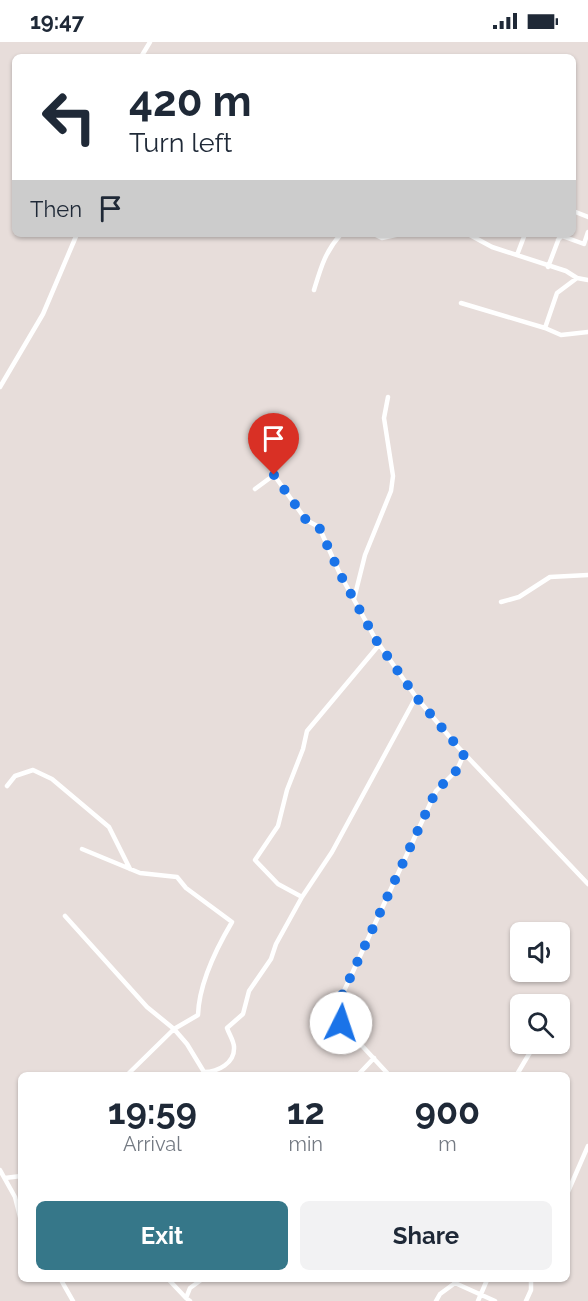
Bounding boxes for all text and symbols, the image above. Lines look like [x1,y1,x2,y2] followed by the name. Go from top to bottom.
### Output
[30,8,84,34] text: 19:47
[129,77,252,126] text: 420 m
[30,78,108,156] icon: left
[129,127,232,158] text: Turn left
[94,192,127,225] icon: arrive
[30,196,82,222] text: Then
[248,413,299,475] pin
[257,422,290,455] icon: arrive
[510,922,570,1054] map controls
[510,922,570,982] button: sound
[309,991,373,1055] position arrow
[510,994,570,1054] button: search
[108,1090,197,1132] text: 19:59
[287,1090,325,1132] text: 12
[415,1090,480,1132] text: 900
[123,1132,182,1156] text: Arrival
[289,1132,323,1156] text: min
[438,1132,457,1156] text: m
[36,1201,288,1270] button: Exit
[300,1201,552,1270] button: Share

